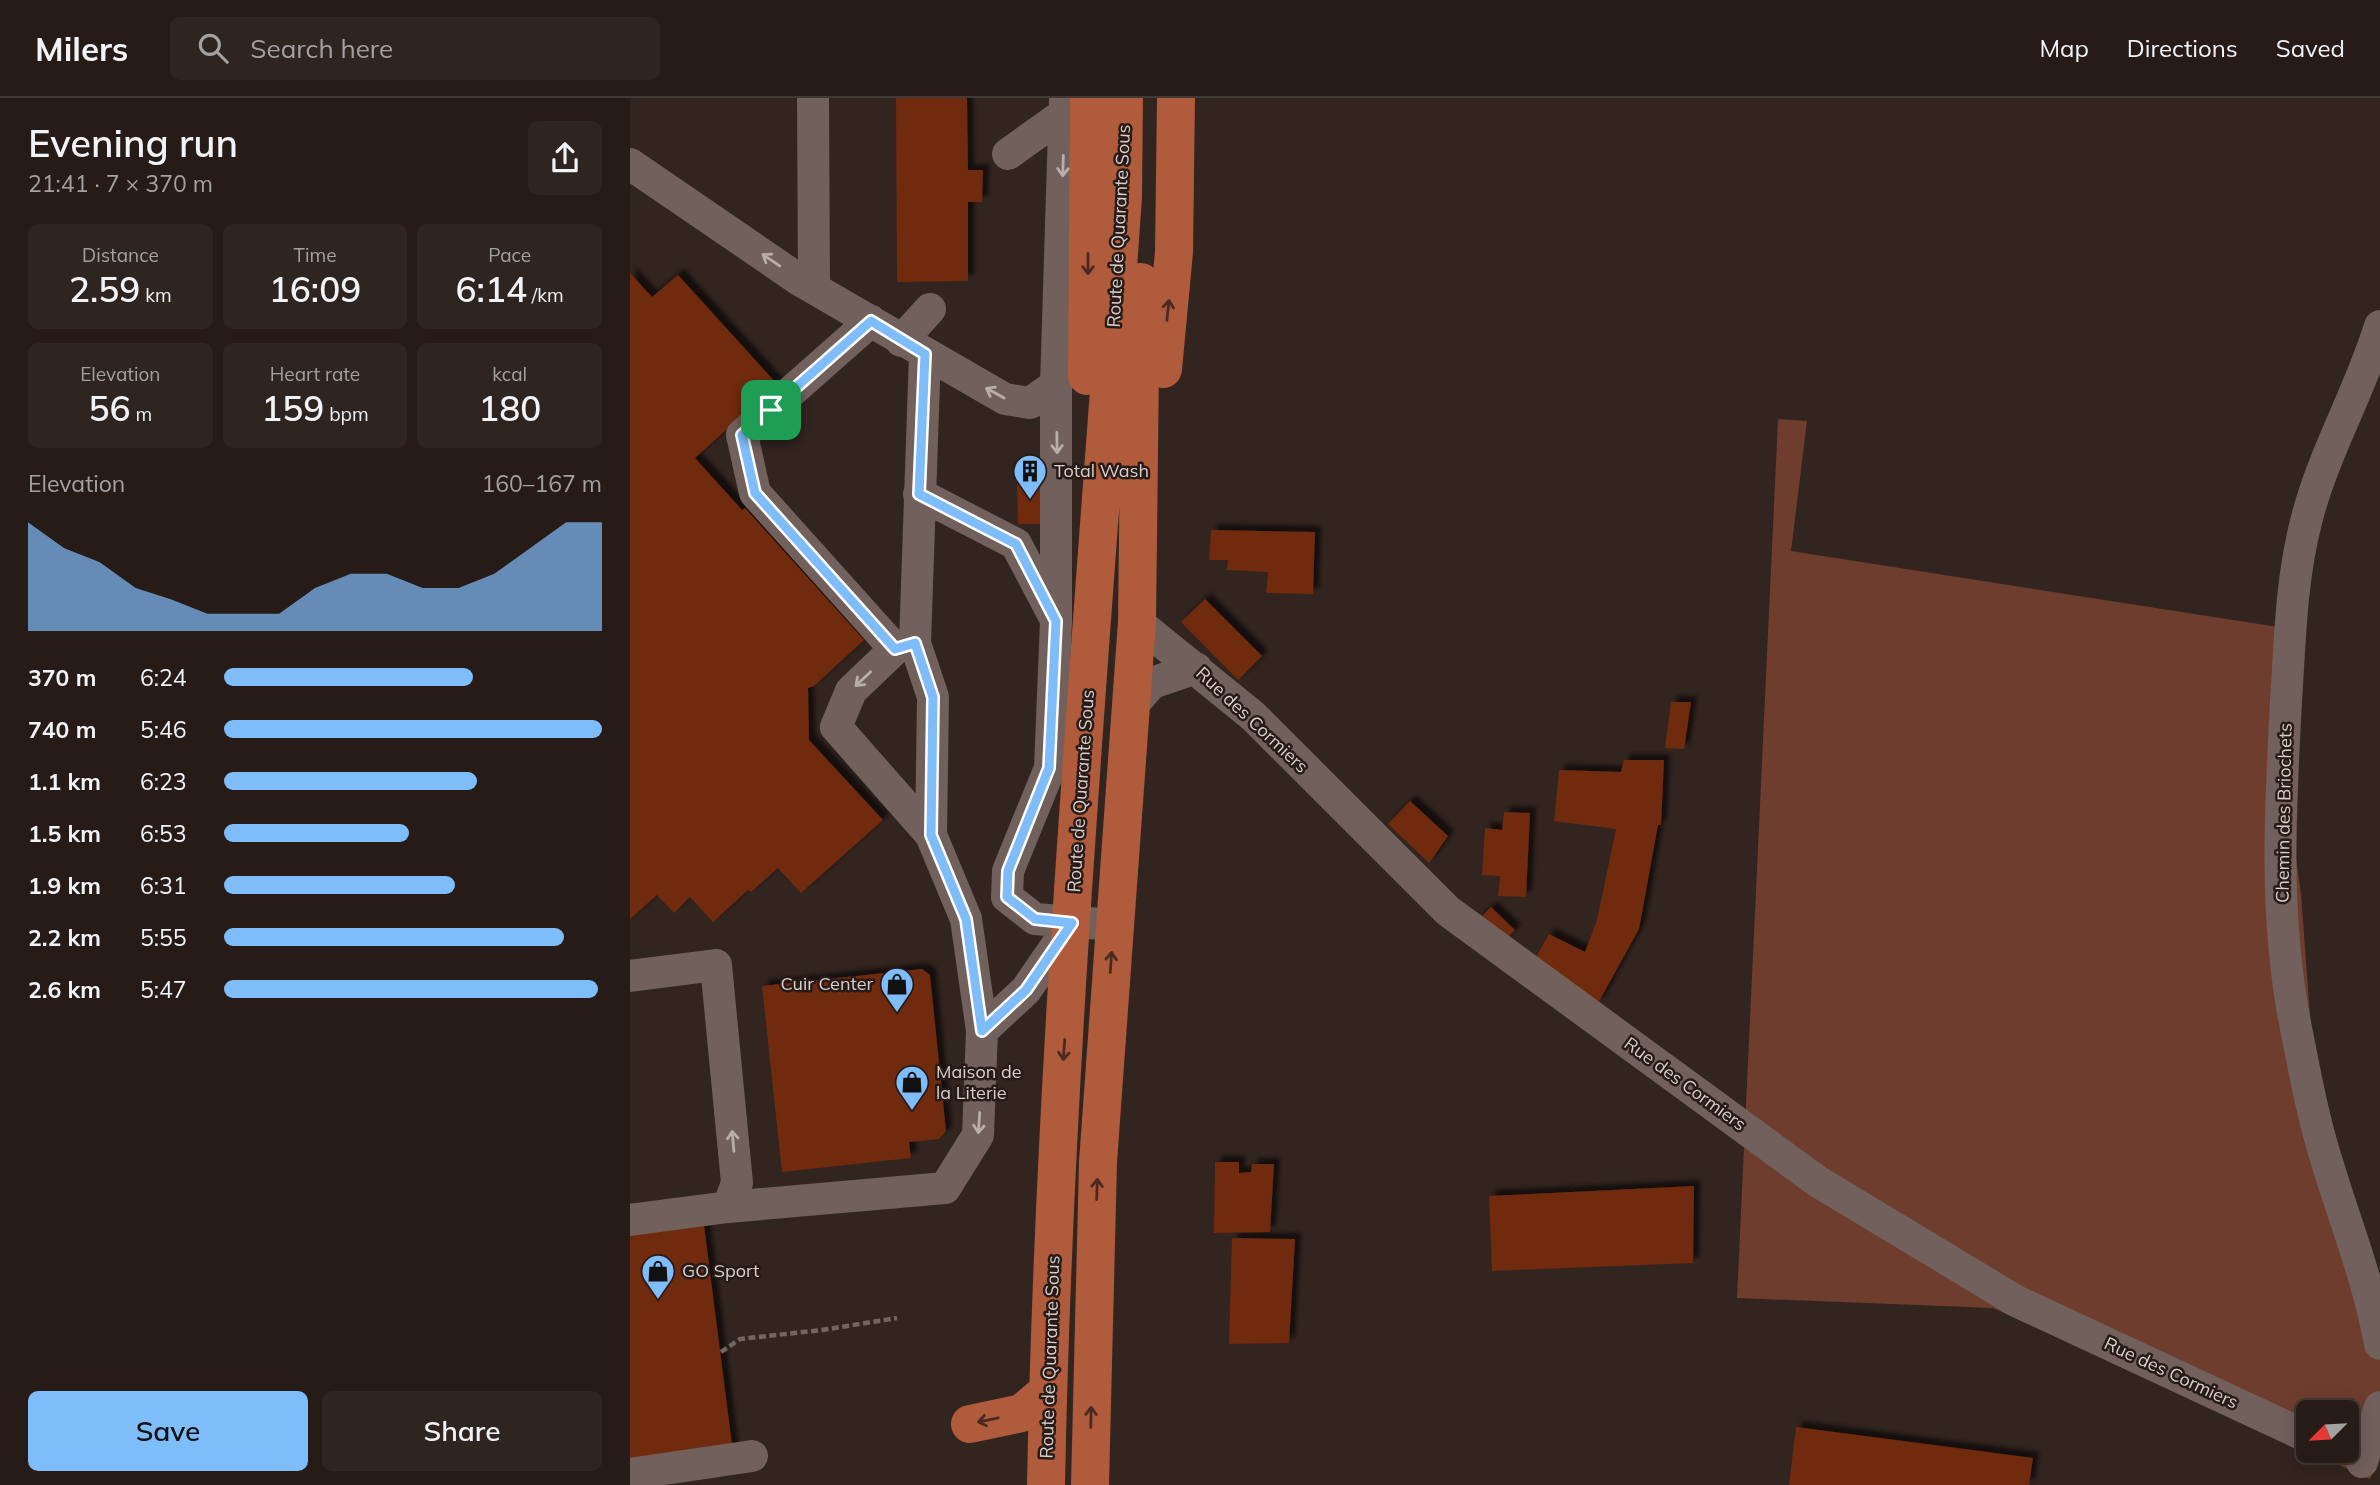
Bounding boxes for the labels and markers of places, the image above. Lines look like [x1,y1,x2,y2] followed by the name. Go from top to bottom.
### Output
[741,380,801,440] pin
[1011,452,1049,501] building icon: Total Wash
[1054,459,1149,482] place label: Total Wash
[878,965,916,1014] shop icon: Cuir Center
[780,972,873,995] place label: Cuir Center
[936,1060,1022,1104] place label: Maison de la Literie
[893,1063,931,1112] shop icon: Maison de la Literie
[639,1252,677,1301] shop icon: GO Sport
[682,1259,759,1282] place label: GO Sport

